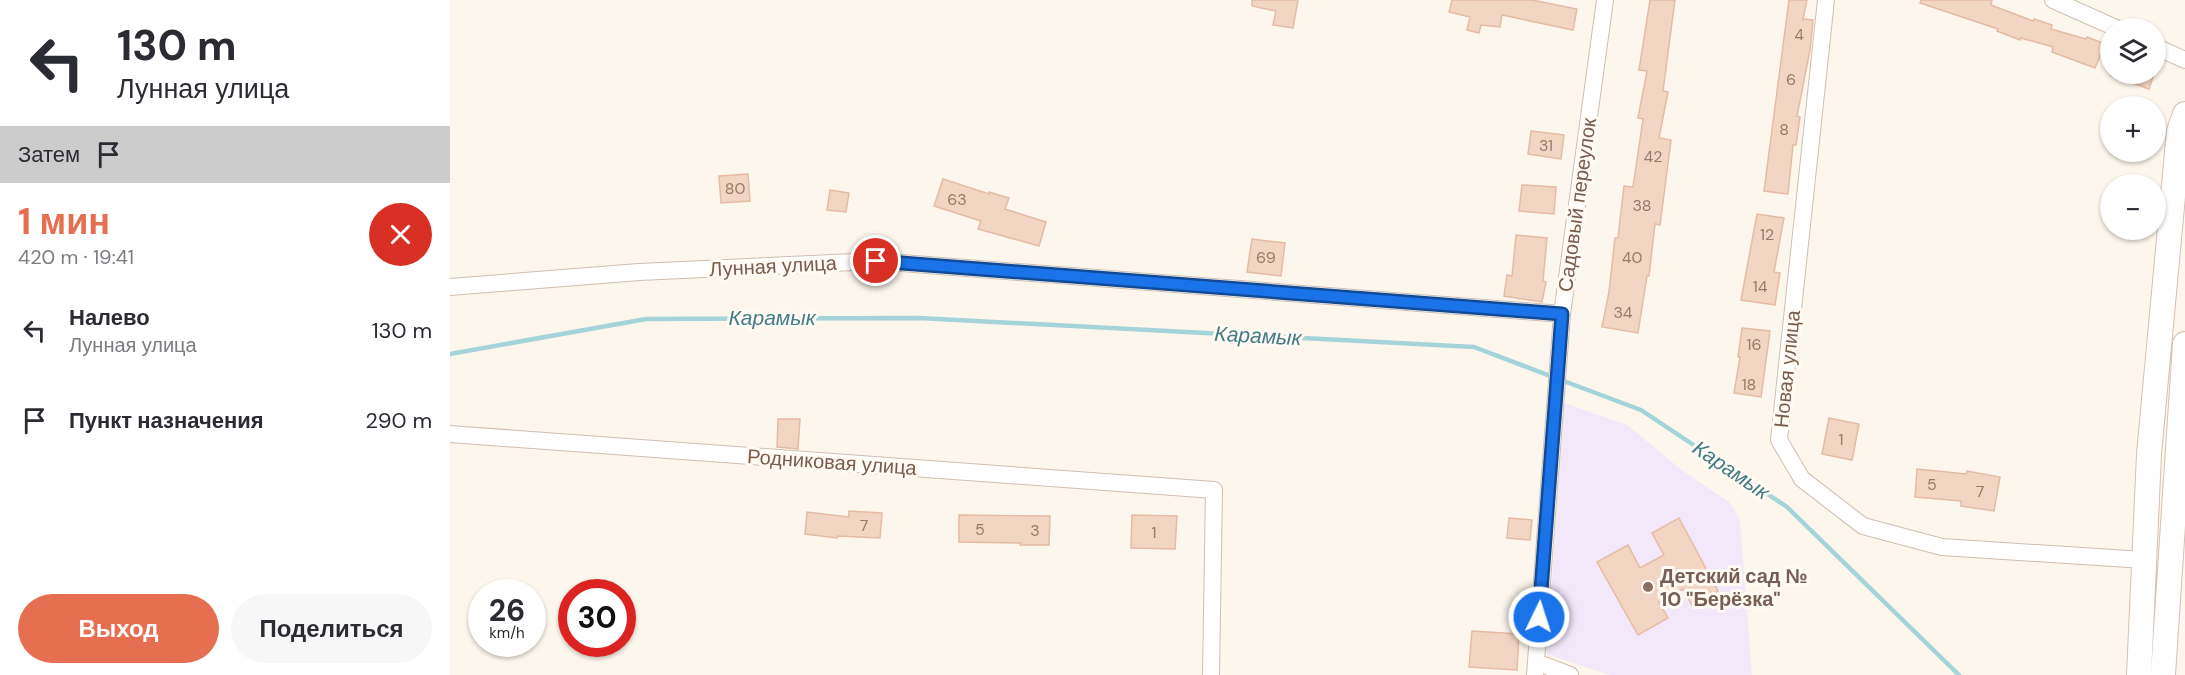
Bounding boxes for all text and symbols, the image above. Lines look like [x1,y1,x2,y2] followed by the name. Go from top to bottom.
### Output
[117,18,237,73] text: 130 m
[2100,18,2166,240] map controls
[2100,18,2166,84] button: layers
[18,24,96,102] icon: left
[1794,24,1804,45] house number: 4
[1786,69,1796,90] house number: 6
[117,71,289,106] text: Лунная улица
[2100,96,2166,162] button: +
[1552,116,1602,294] street label: Садовый переулок
[1779,119,1789,140] house number: 8
[1539,135,1553,156] house number: 31
[92,138,125,171] icon: arrive
[18,140,80,169] text: Затем
[1644,146,1662,167] house number: 42
[2100,174,2166,240] button: −
[725,178,745,199] house number: 80
[947,189,967,210] house number: 63
[1632,195,1652,216] house number: 38
[18,198,110,245] text: 1 мин
[369,203,432,266] button: close
[1760,224,1774,245] house number: 12
[850,235,901,286] pin
[18,244,134,270] text: 420 m · 19:41
[859,244,892,277] icon: arrive
[1256,247,1276,268] house number: 69
[1622,247,1642,268] house number: 40
[709,250,838,282] street label: Лунная улица
[1753,276,1768,297] house number: 14
[1613,302,1633,323] house number: 34
[69,303,150,332] text: Налево
[728,304,817,332] water label: Карамык
[1768,308,1806,429] street label: Новая улица
[18,314,51,347] icon: left
[372,316,432,345] text: 130 m
[1214,320,1303,352] water label: Карамык
[69,332,197,358] text: Лунная улица
[1746,334,1762,355] house number: 16
[1742,374,1756,395] house number: 18
[18,404,51,437] icon: arrive
[69,406,264,435] text: Пункт назначения
[365,406,432,435] text: 290 m
[1839,429,1844,450] house number: 1
[1687,434,1776,507] water label: Карамык
[746,443,918,481] street label: Родниковая улица
[1927,474,1937,495] house number: 5
[1976,481,1984,502] house number: 7
[860,515,868,536] house number: 7
[975,519,985,540] house number: 5
[1030,520,1040,541] house number: 3
[1152,522,1157,543] house number: 1
[1660,563,1808,612] place label: Детский сад № 10 "Берёзка"
[558,579,636,657] speed limit sign: 30
[1641,580,1655,594] marker: Детский сад № 10 "Берёзка"
[1507,585,1571,649] position arrow
[489,591,525,630] text: 26
[18,594,219,663] button: Выход
[231,594,432,663] button: Поделиться
[489,623,525,643] text: km/h

